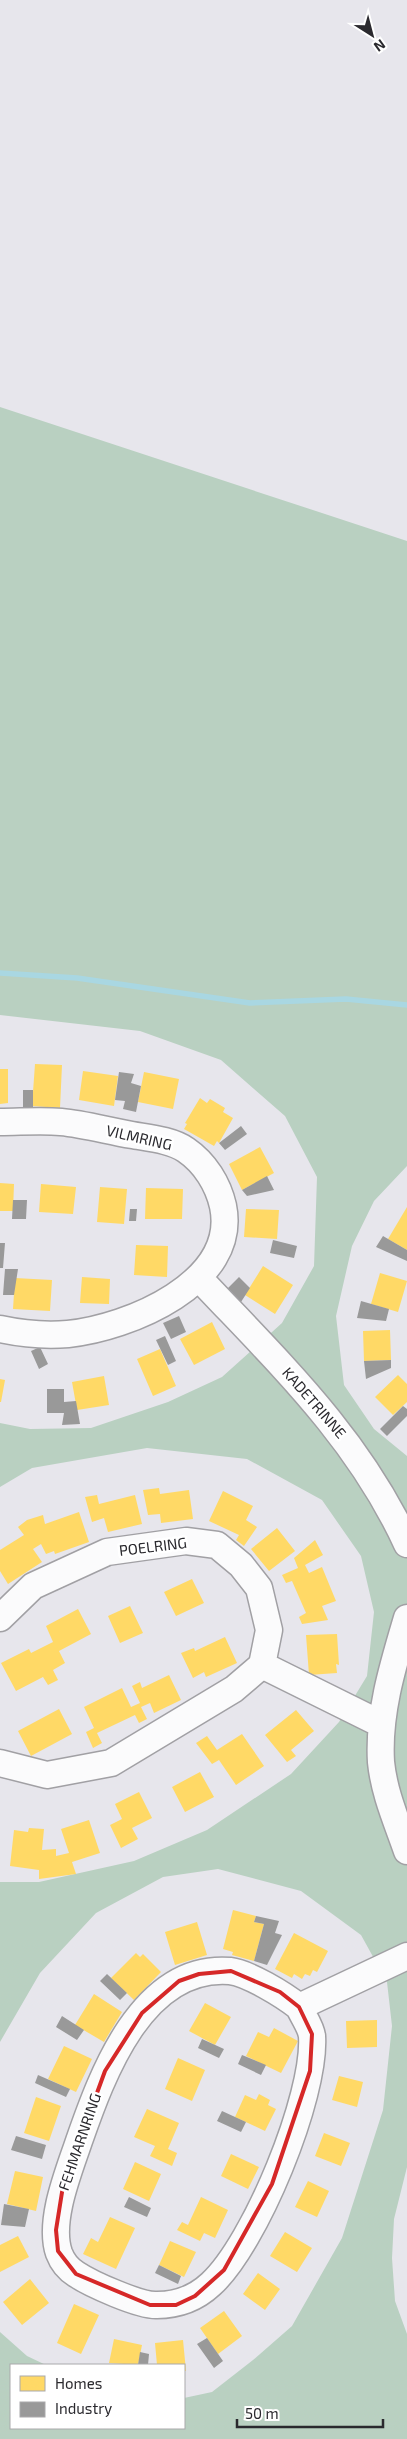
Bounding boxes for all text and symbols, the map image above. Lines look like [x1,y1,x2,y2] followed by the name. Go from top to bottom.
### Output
[347,10,397,60] north arrow
[371,36,389,56] text: N
[104,1121,174,1153] street label: VILMRING
[279,1363,350,1441] street label: KADETRINNE
[118,1533,188,1559] street label: POELRING
[54,2091,104,2193] street label: FEHMARNRING
[10,2364,185,2429] legend
[55,2374,102,2392] text: Homes
[237,2396,383,2428] scale bar
[55,2399,112,2417] text: Industry
[245,2404,279,2422] text: 50 m

